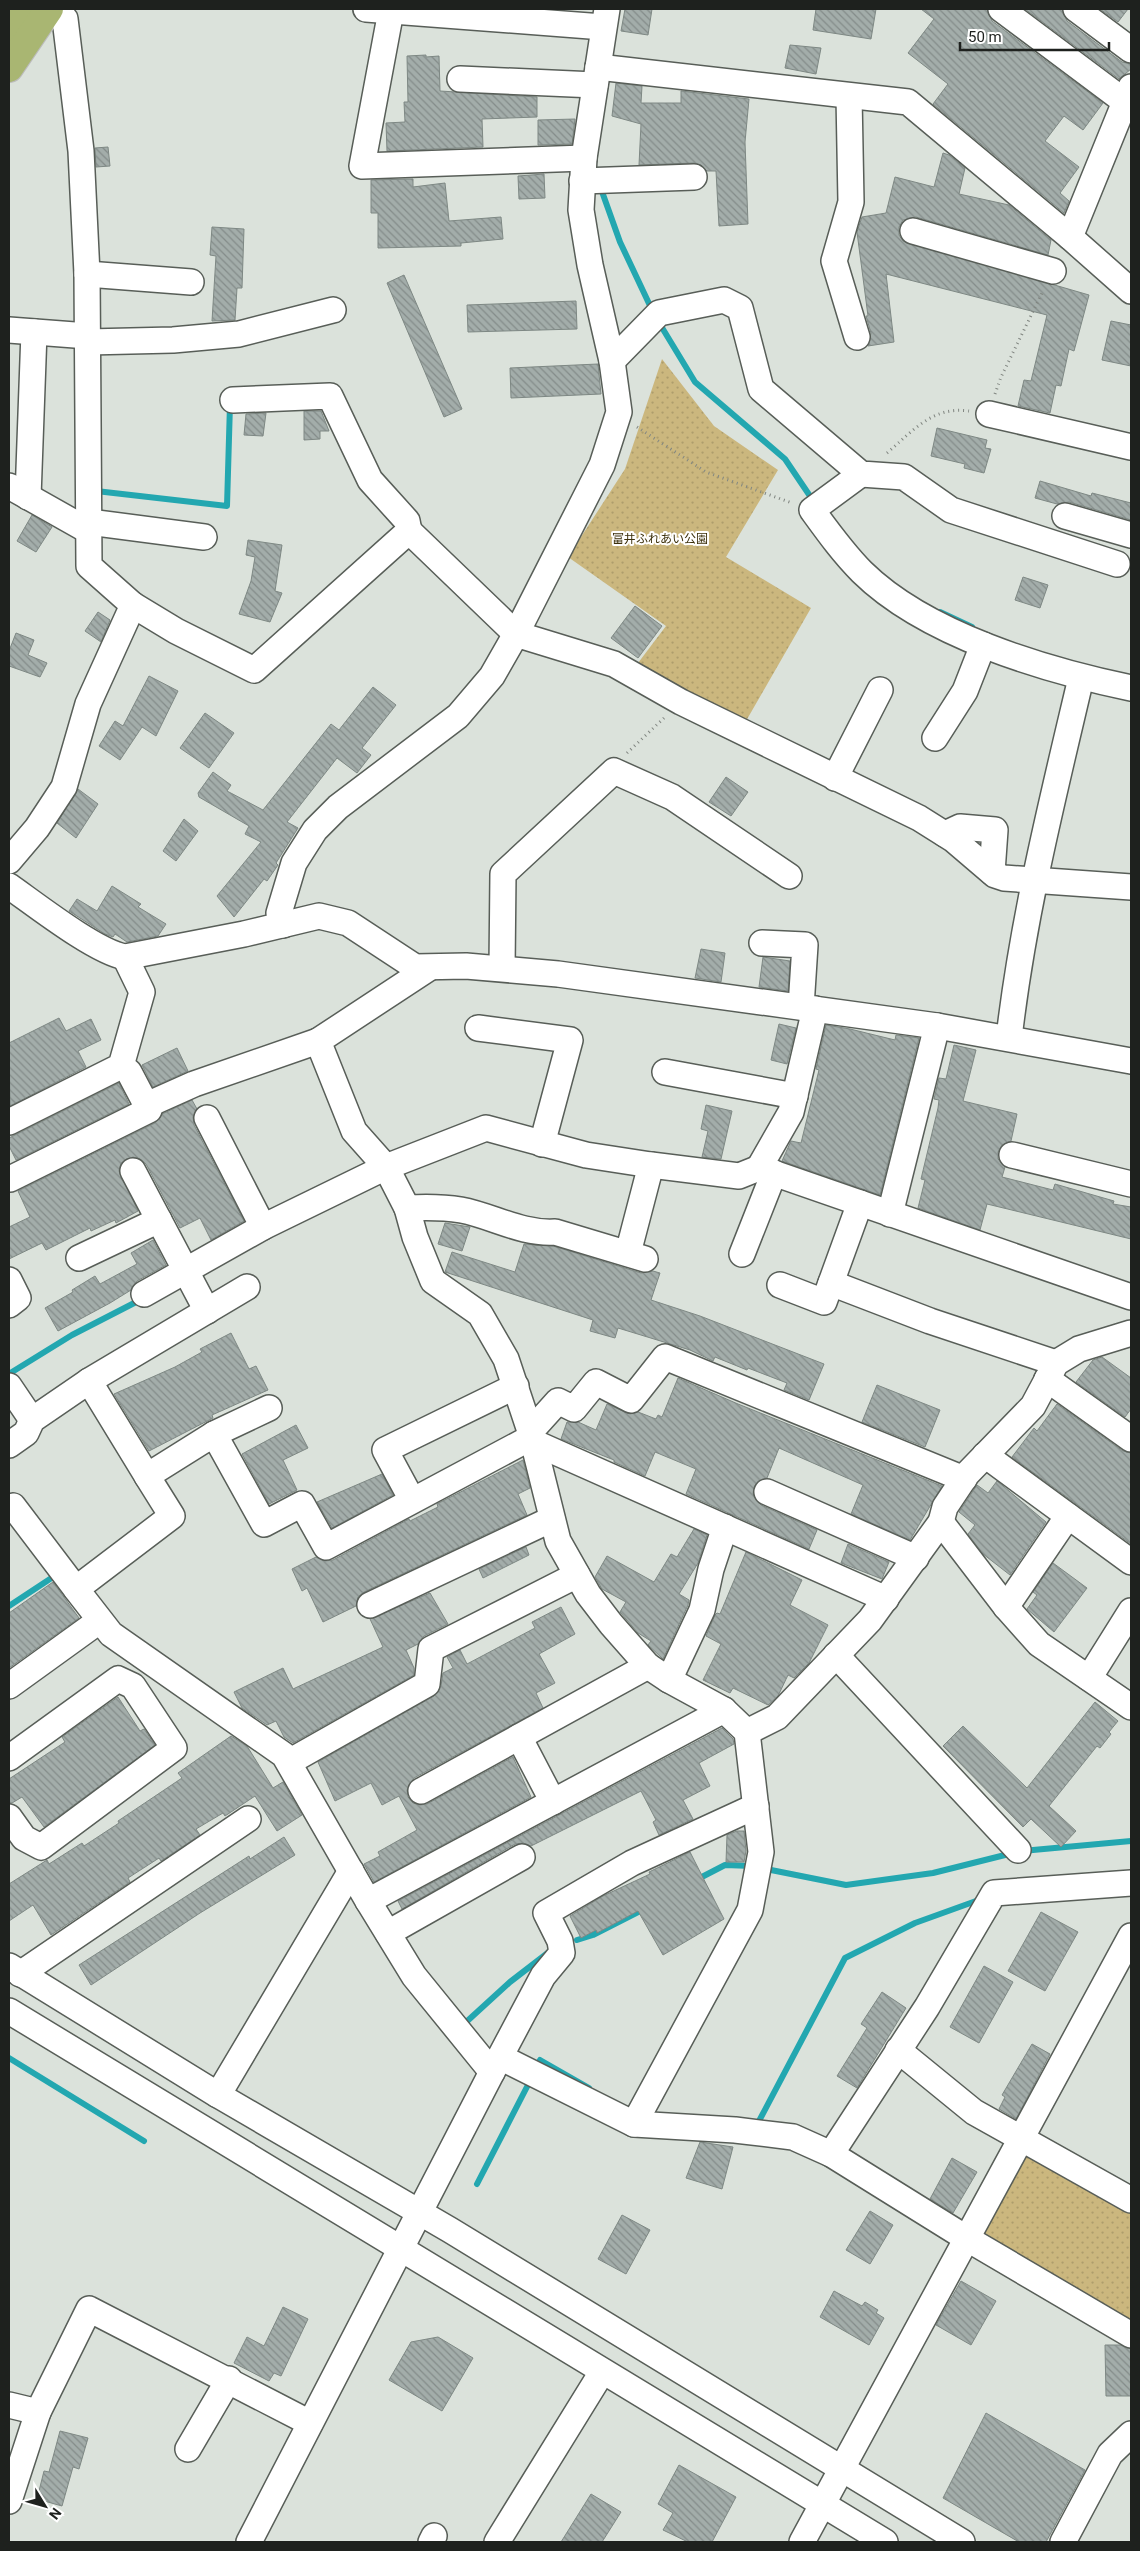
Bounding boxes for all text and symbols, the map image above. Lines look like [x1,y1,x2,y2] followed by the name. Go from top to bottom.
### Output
[960,20,1109,52] scale bar
[968,28,1002,46] text: 50 m
[612,532,708,546] park label: 富井ふれあい公園
[20,2481,70,2531] north arrow
[46,2505,65,2523] text: N

